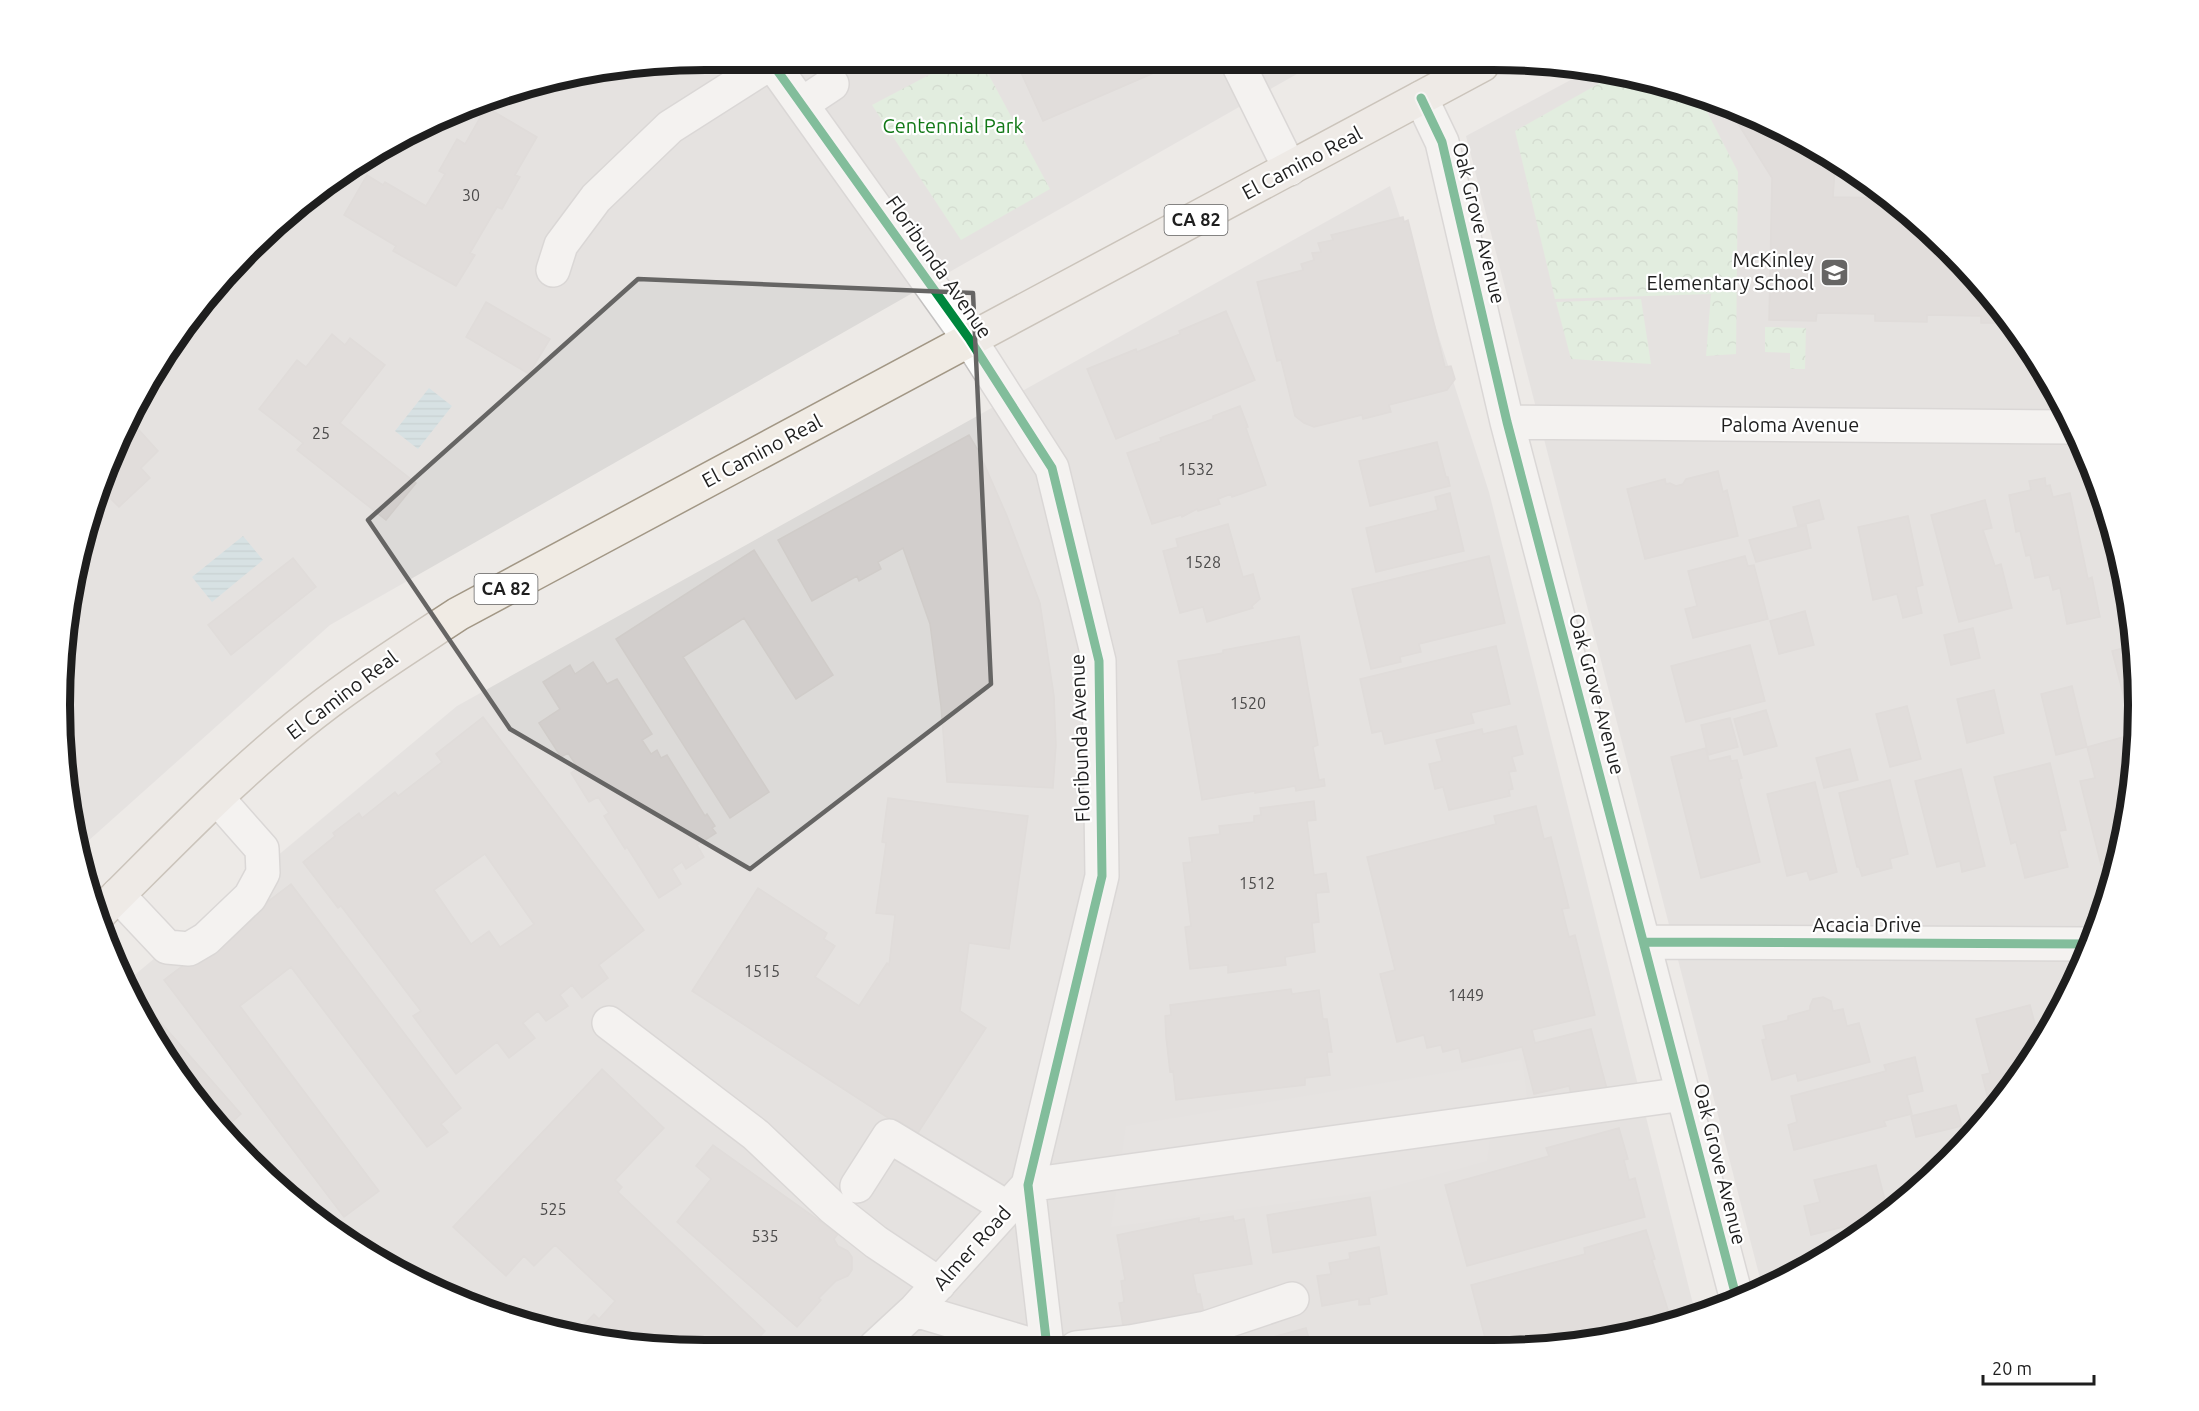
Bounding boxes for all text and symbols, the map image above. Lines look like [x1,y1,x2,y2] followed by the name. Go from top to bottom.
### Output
[882,114,1024,137] park label: Centennial Park
[1238,121,1366,204] street label: El Camino Real
[1448,140,1511,306] street label: Oak Grove Avenue
[462,186,480,204] house number: 30
[882,191,997,342] street label: Floribunda Avenue
[1164,205,1228,235] road number: CA 82
[1647,248,1814,294] place label: McKinley Elementary School
[1819,256,1851,288] school or university icon: McKinley Elementary School
[698,409,826,492] street label: El Camino Real
[1721,413,1859,436] street label: Paloma Avenue
[312,424,330,442] house number: 25
[1178,460,1214,478] house number: 1532
[1185,553,1221,571] house number: 1528
[474,574,538,604] road number: CA 82
[1565,611,1630,777] street label: Oak Grove Avenue
[282,646,401,744] street label: El Camino Real
[1065,653,1094,823] street label: Floribunda Avenue
[1230,694,1266,712] house number: 1520
[1239,874,1275,892] house number: 1512
[1813,913,1921,936] street label: Acacia Drive
[744,962,780,980] house number: 1515
[1448,986,1484,1004] house number: 1449
[1689,1081,1752,1247] street label: Oak Grove Avenue
[539,1200,567,1218] house number: 525
[928,1201,1015,1294] street label: Almer Road
[751,1227,779,1245] house number: 535
[1983,1348,2094,1386] scale bar
[1992,1358,2032,1378] text: 20 m

